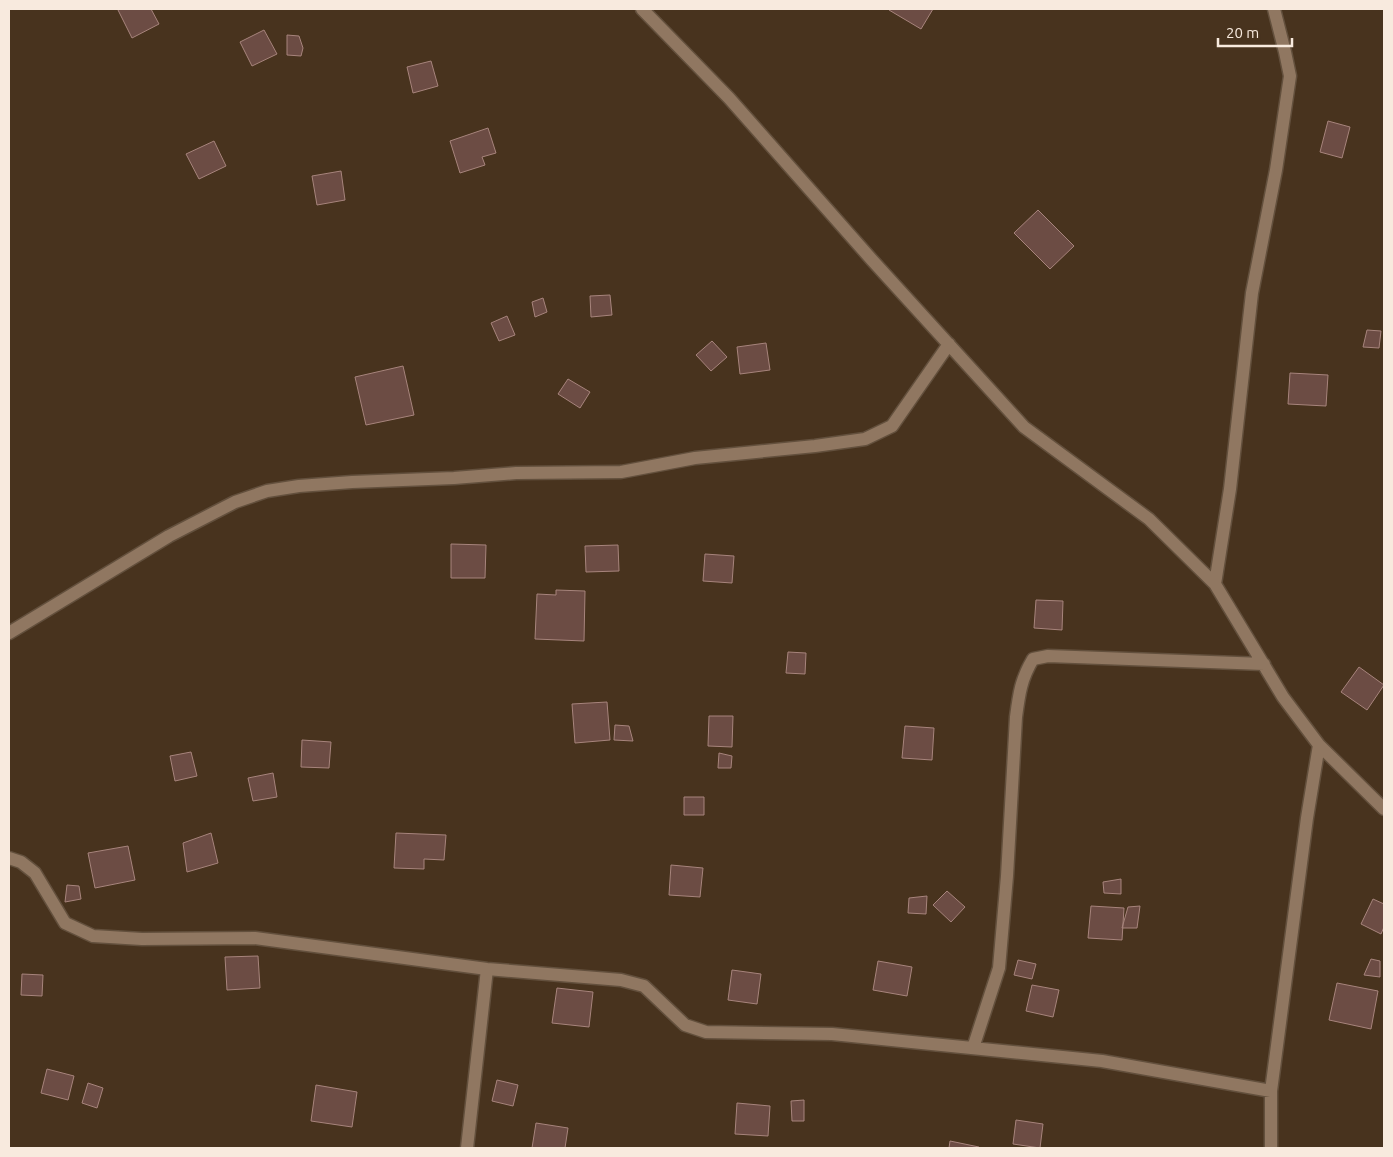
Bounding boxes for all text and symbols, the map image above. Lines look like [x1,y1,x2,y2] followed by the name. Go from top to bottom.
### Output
[1218,15,1292,47] scale bar
[1226,24,1259,41] text: 20 m

